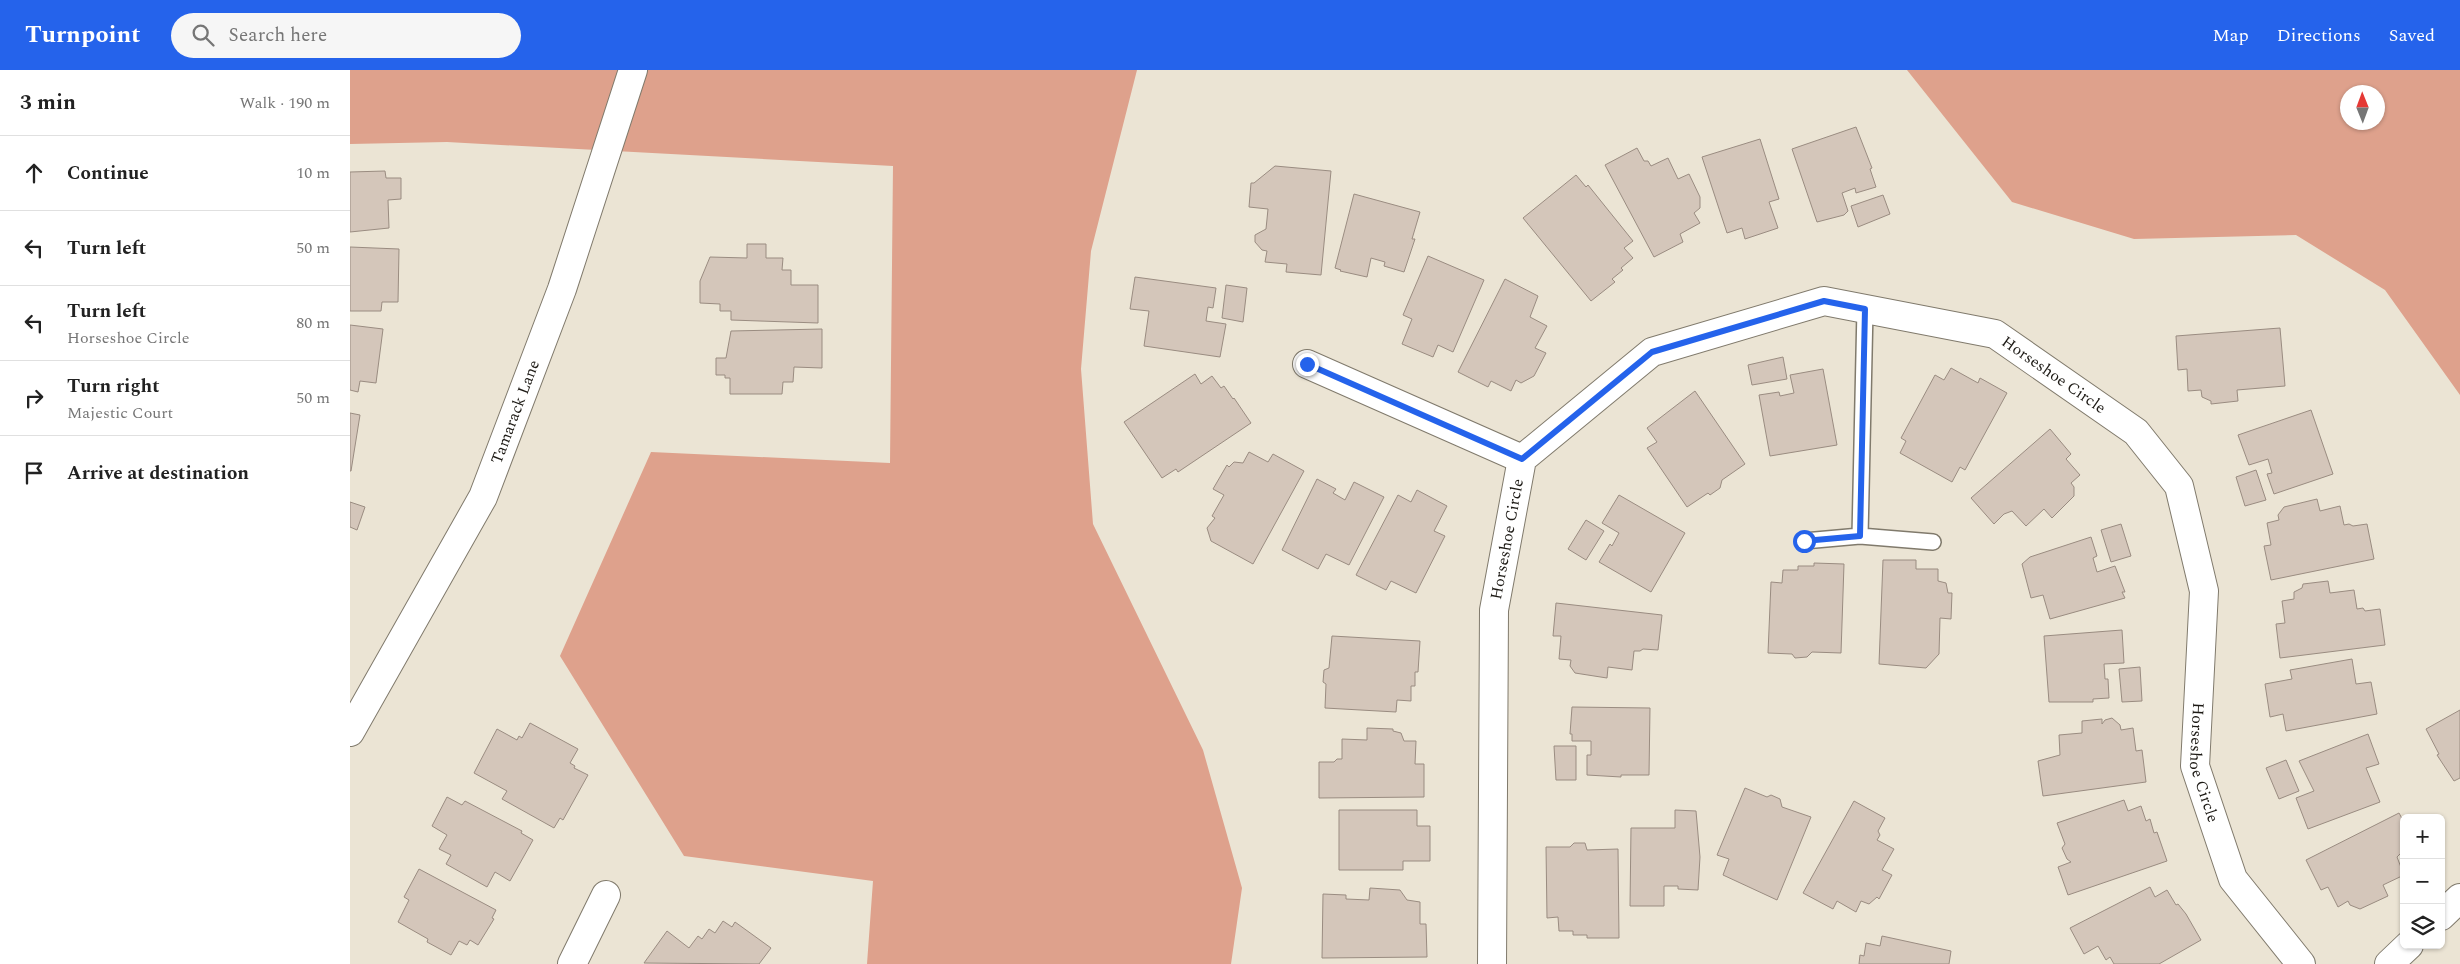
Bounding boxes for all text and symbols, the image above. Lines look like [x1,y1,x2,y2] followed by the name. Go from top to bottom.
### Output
[171,13,521,58] search box
[25,17,141,53] text: Turnpoint
[189,21,217,49] icon: search
[229,21,327,50] text: Search here
[2213,22,2249,49] text: Map
[2277,22,2361,49] text: Directions
[2389,22,2435,49] text: Saved
[2340,85,2385,130] north arrow
[20,87,76,119] text: 3 min
[239,91,330,115] text: Walk · 190 m
[20,159,48,187] icon: ahead
[67,159,149,188] text: Continue
[296,161,330,185] text: 10 m
[20,234,48,262] icon: left
[67,234,146,263] text: Turn left
[296,236,330,260] text: 50 m
[67,297,146,326] text: Turn left
[20,309,48,337] icon: left
[296,311,330,335] text: 80 m
[67,326,189,350] text: Horseshoe Circle
[1997,330,2111,420] street label: Horseshoe Circle
[1296,353,1319,376] route end
[485,357,546,467] street label: Tamarack Lane
[67,372,160,401] text: Turn right
[20,384,48,412] icon: right
[296,386,330,410] text: 50 m
[67,401,173,425] text: Majestic Court
[20,459,48,487] icon: arrive
[67,459,249,488] text: Arrive at destination
[1484,477,1530,602] street label: Horseshoe Circle
[1793,530,1816,553] route start
[2183,702,2225,826] street label: Horseshoe Circle
[2400,814,2445,949] map controls
[2400,814,2445,859] button: +
[2400,859,2445,904] button: −
[2400,904,2445,949] button: layers

